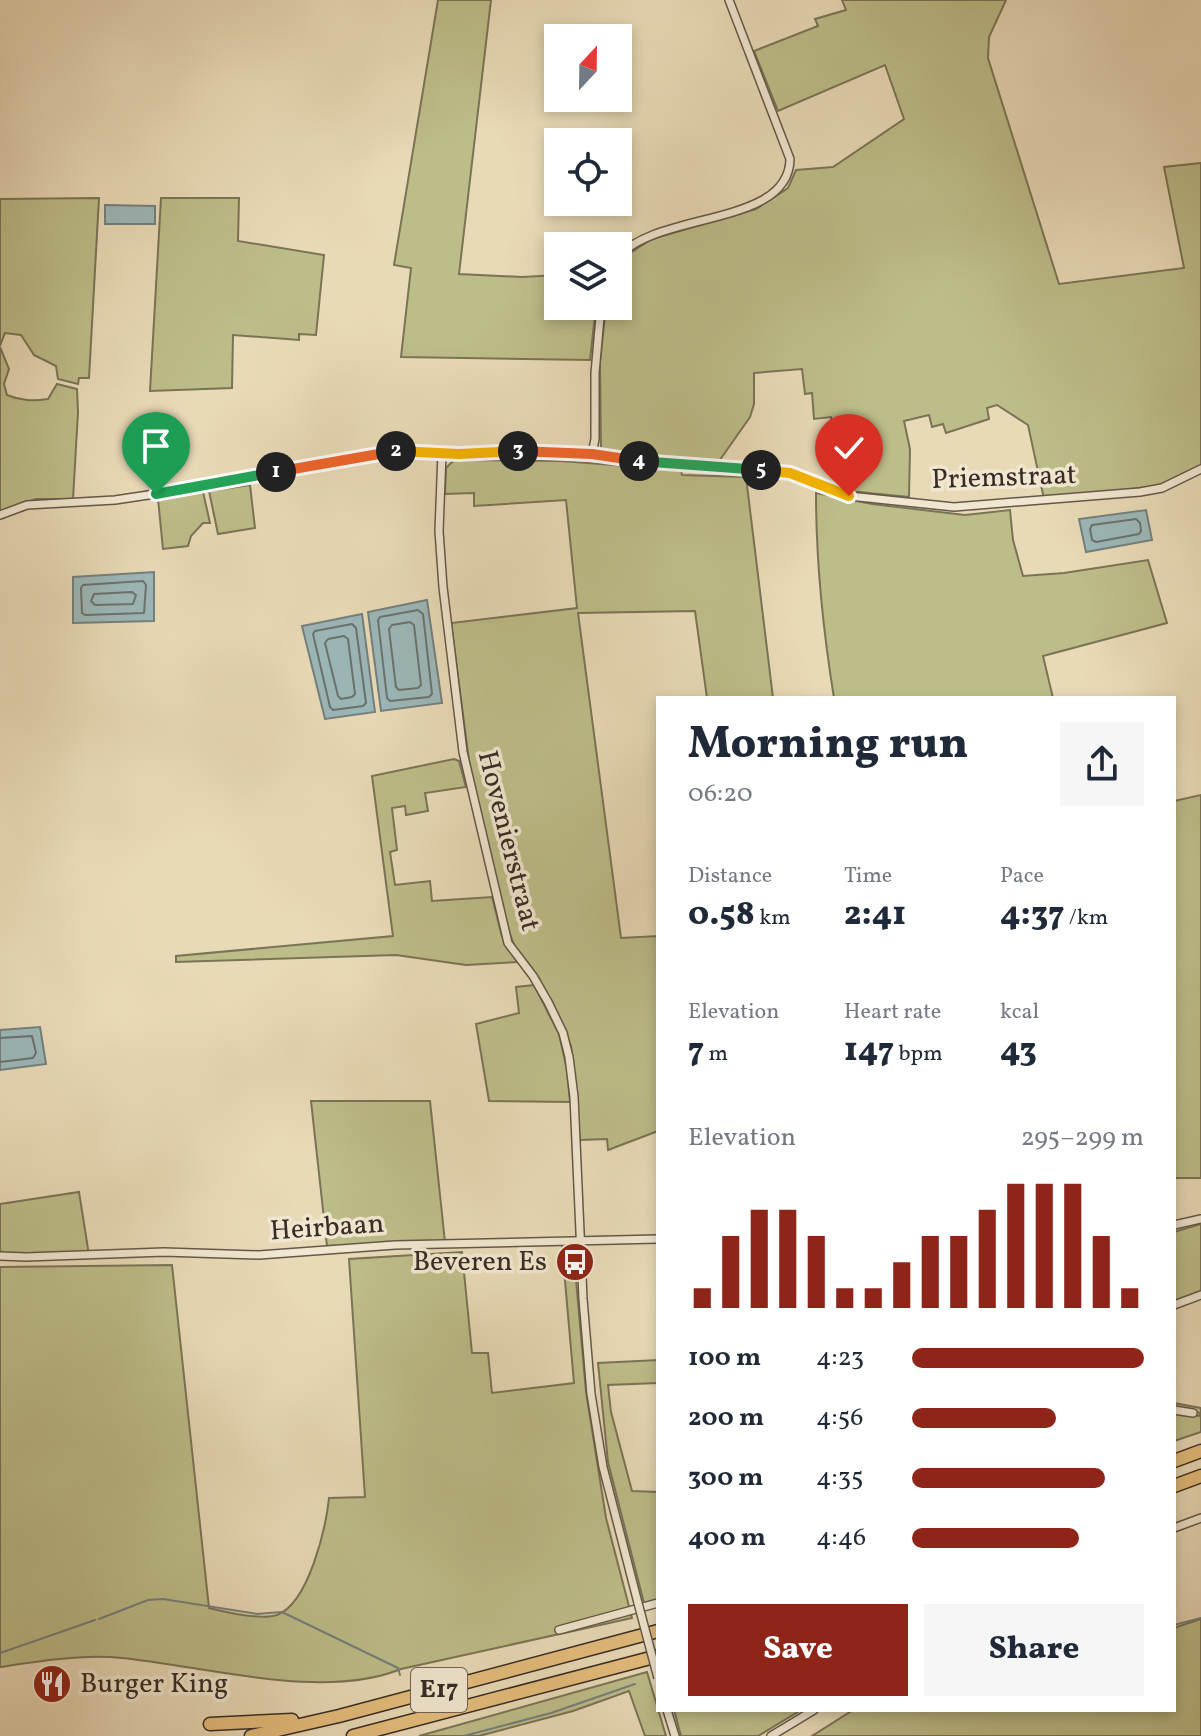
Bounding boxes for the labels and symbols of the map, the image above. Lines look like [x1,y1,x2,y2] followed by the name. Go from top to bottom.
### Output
[544,24,632,112] north arrow
[122,412,190,494] pin
[815,414,883,496] pin
[376,431,416,471] pin: 2
[498,431,538,471] pin: 3
[619,441,659,481] pin: 4
[741,450,781,490] pin: 5
[256,452,296,492] pin: 1
[931,456,1077,500] street label: Priemstraat
[467,747,549,935] street label: Hovenierstraat
[269,1205,385,1251] street label: Heirbaan
[554,1241,596,1283] bus stop icon: Beveren Es
[413,1243,547,1282] place label: Beveren Es
[31,1663,73,1705] restaurant icon: Burger King
[80,1665,228,1704] place label: Burger King
[411,1668,467,1712] road number: E17

